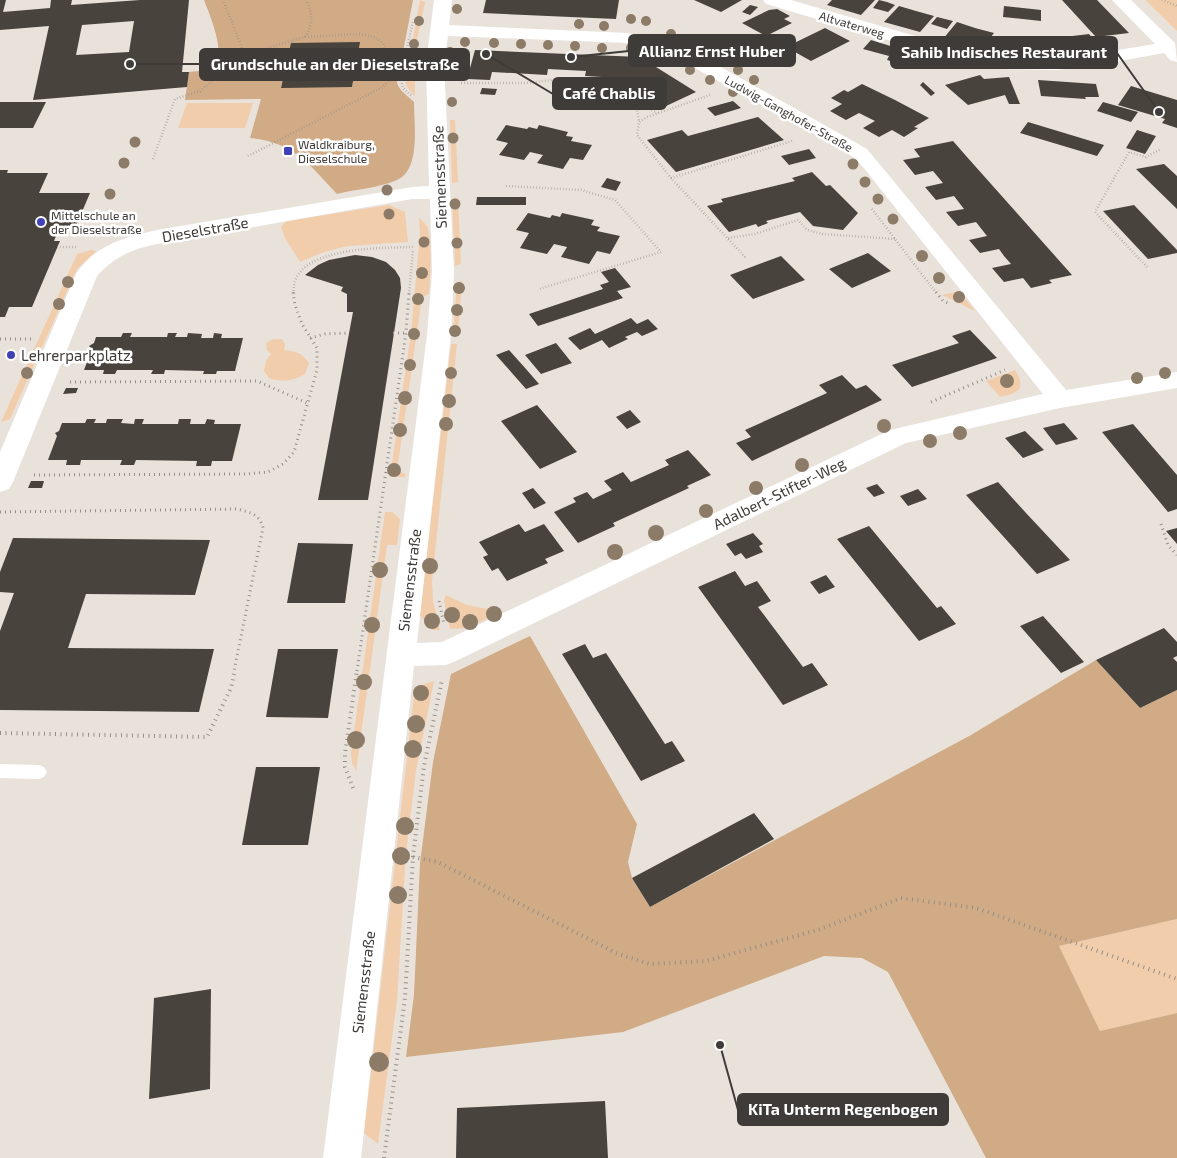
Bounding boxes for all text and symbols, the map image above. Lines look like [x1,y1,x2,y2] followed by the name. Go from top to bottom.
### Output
[818,8,887,40] street label: Altvaterweg
[629,35,795,66] callout: Allianz Ernst Huber
[891,37,1117,68] callout: Sahib Indisches Restaurant
[639,41,785,60] text: Allianz Ernst Huber
[901,42,1107,61] text: Sahib Indisches Restaurant
[200,49,469,80] callout: Grundschule an der Dieselstraße
[211,54,459,73] text: Grundschule an der Dieselstraße
[723,72,855,154] street label: Ludwig-Ganghofer-Straße
[553,78,666,109] callout: Café Chablis
[562,83,656,102] text: Café Chablis
[428,125,450,229] street label: Siemensstraße
[298,137,375,165] place label: Waldkraiburg, Dieselschule
[282,145,294,157] marker: Waldkraiburg, Dieselschule
[51,208,142,236] place label: Mittelschule an der Dieselstraße
[160,213,250,245] street label: Dieselstraße
[35,216,47,228] marker: Mittelschule an der Dieselstraße
[21,346,131,364] place label: Lehrerparkplatz
[5,349,17,361] marker: Lehrerparkplatz
[710,453,849,533] street label: Adalbert-Stifter-Weg
[394,528,424,632] street label: Siemensstraße
[348,930,378,1034] street label: Siemensstraße
[738,1094,948,1125] callout: KiTa Unterm Regenbogen
[748,1099,938,1118] text: KiTa Unterm Regenbogen

